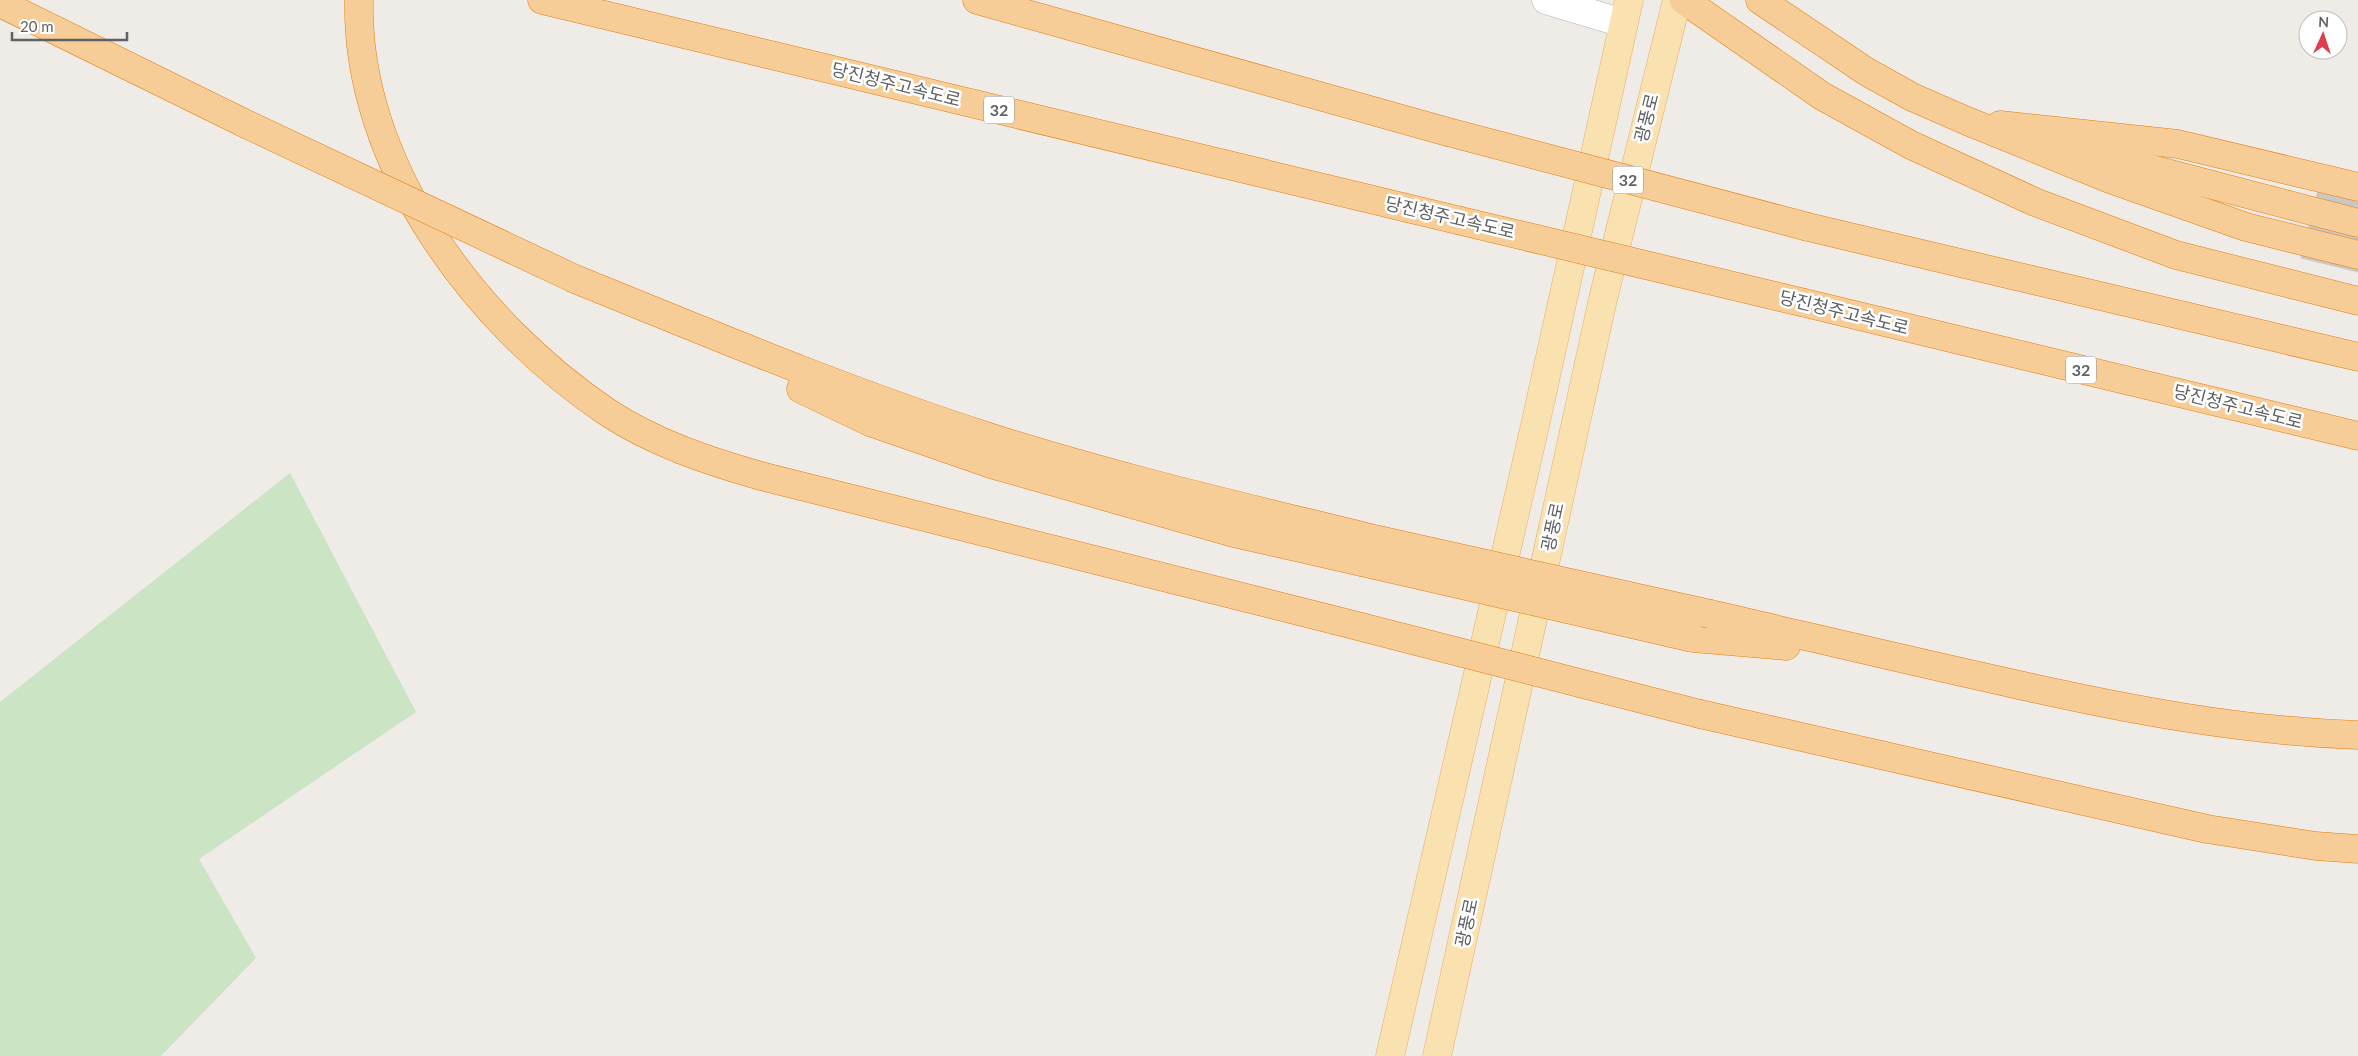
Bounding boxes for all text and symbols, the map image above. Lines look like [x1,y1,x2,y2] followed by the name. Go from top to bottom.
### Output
[12,10,128,42] scale bar
[2298,10,2348,60] north arrow
[2318,13,2330,30] text: N
[20,17,54,35] text: 20 m
[829,57,963,111] street label: 당진청주고속도로
[1629,91,1663,145] street label: 광풍로
[984,96,1014,124] road number: 32
[1613,166,1643,194] road number: 32
[1383,191,1517,243] street label: 당진청주고속도로
[1777,285,1911,339] street label: 당진청주고속도로
[2066,356,2096,384] road number: 32
[2171,379,2305,433] street label: 당진청주고속도로
[1536,500,1568,553] street label: 광풍로
[1450,896,1482,949] street label: 광풍로

